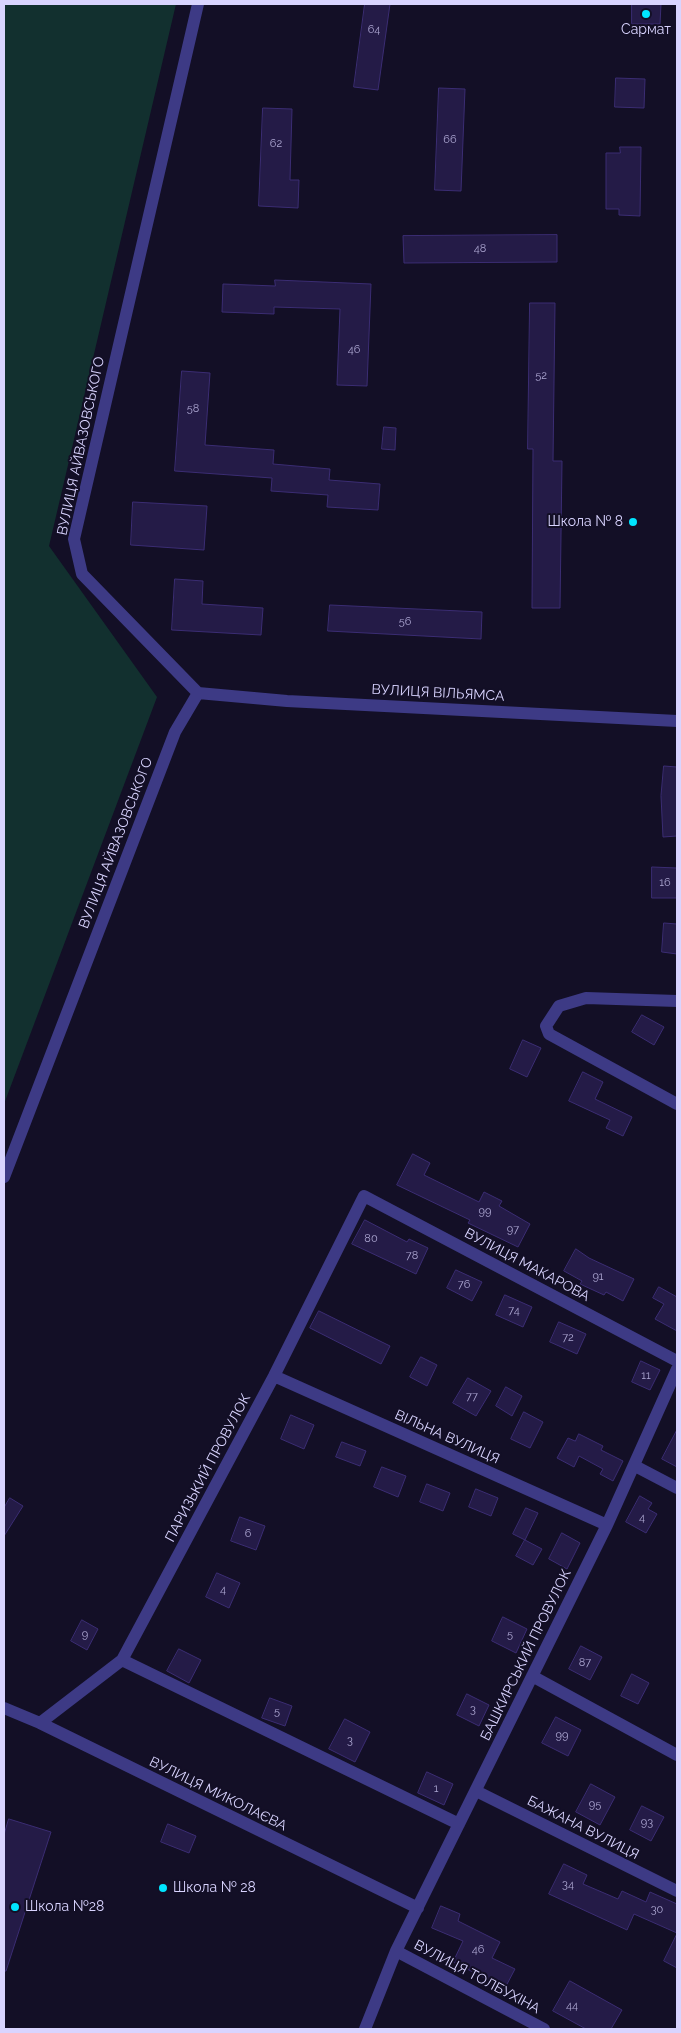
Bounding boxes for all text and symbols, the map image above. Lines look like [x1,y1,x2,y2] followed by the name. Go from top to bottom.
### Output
[640,8,652,20] marker: Сармат
[621,22,671,38] place label: Сармат
[368,23,380,37] house number: 64
[443,133,457,147] house number: 66
[270,137,282,151] house number: 62
[474,242,486,256] house number: 48
[348,343,360,357] house number: 46
[54,355,108,537] street label: ВУЛИЦЯ АЙВАЗОВСЬКОГО
[535,369,547,383] house number: 52
[187,402,199,416] house number: 58
[547,514,623,530] place label: Школа № 8
[627,516,639,528] marker: Школа № 8
[399,615,411,629] house number: 56
[371,681,505,705] street label: ВУЛИЦЯ ВІЛЬЯМСА
[75,755,157,931] street label: ВУЛИЦЯ АЙВАЗОВСЬКОГО
[659,876,671,890] house number: 16
[479,1205,491,1219] house number: 99
[507,1223,519,1237] house number: 97
[462,1225,592,1305] street label: ВУЛИЦЯ МАКАРОВА
[364,1232,378,1246] house number: 80
[406,1249,418,1263] house number: 78
[592,1270,604,1284] house number: 91
[458,1278,470,1292] house number: 76
[508,1304,520,1318] house number: 74
[562,1331,574,1345] house number: 72
[641,1369,651,1383] house number: 11
[466,1390,478,1404] house number: 77
[162,1391,254,1545] street label: ПАРИЗЬКИЙ ПРОВУЛОК
[392,1406,502,1468] street label: ВІЛЬНА ВУЛИЦЯ
[639,1511,645,1525] house number: 4
[245,1527,251,1541] house number: 6
[477,1567,575,1743] street label: БАШКИРСЬКИЙ ПРОВУЛОК
[220,1583,226,1597] house number: 4
[82,1628,88,1642] house number: 9
[507,1628,513,1642] house number: 5
[579,1656,591,1670] house number: 87
[470,1703,476,1717] house number: 3
[274,1705,280,1719] house number: 5
[556,1729,568,1743] house number: 99
[347,1734,353,1748] house number: 3
[146,1753,290,1835] street label: ВУЛИЦЯ МИКОЛАЄВА
[434,1782,438,1796] house number: 1
[524,1793,642,1863] street label: БАЖАНА ВУЛИЦЯ
[589,1798,601,1812] house number: 95
[641,1816,653,1830] house number: 93
[562,1878,574,1892] house number: 34
[173,1880,256,1896] place label: Школа № 28
[157,1882,169,1894] marker: Школа № 28
[25,1899,104,1915] place label: Школа №28
[9,1901,21,1913] marker: Школа №28
[651,1903,663,1917] house number: 30
[411,1937,543,2017] street label: ВУЛИЦЯ ТОЛБУХІНА
[472,1943,484,1957] house number: 46
[566,1999,578,2013] house number: 44

